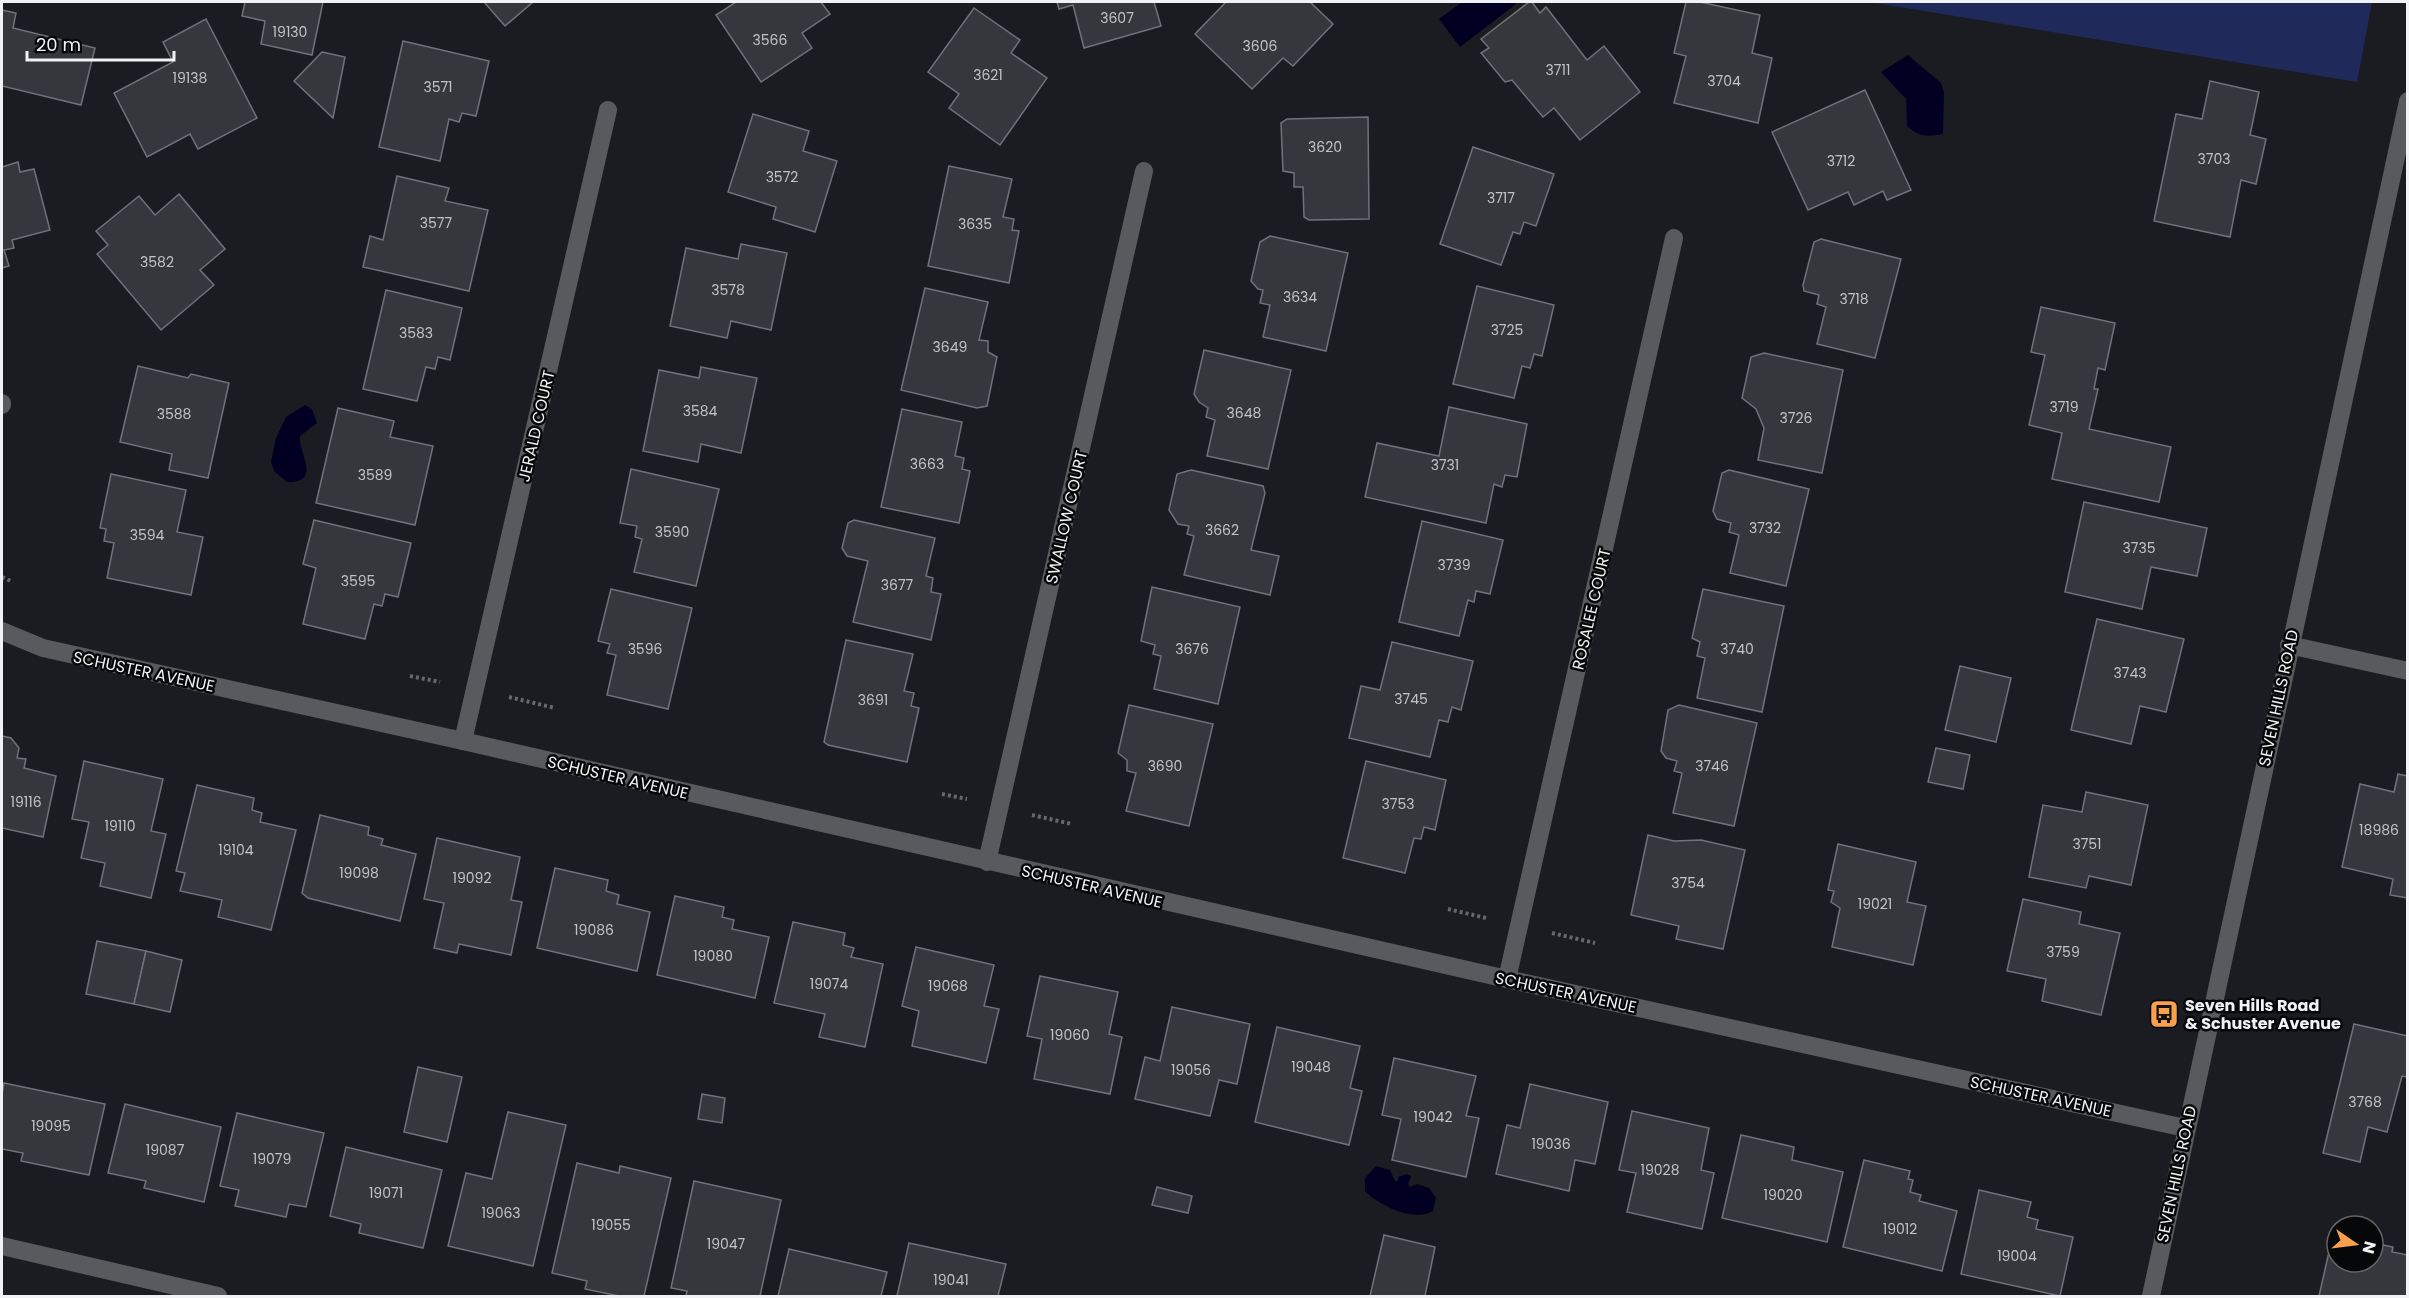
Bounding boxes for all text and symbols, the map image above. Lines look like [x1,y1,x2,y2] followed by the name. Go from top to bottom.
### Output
[1100,8,1134,28] house number: 3607
[273,22,307,42] house number: 19130
[27,24,174,62] scale bar
[753,30,788,50] house number: 3566
[36,32,81,57] text: 20 m
[1243,36,1278,56] house number: 3606
[1546,60,1570,80] house number: 3711
[973,65,1003,85] house number: 3621
[173,68,208,88] house number: 19138
[1707,71,1741,91] house number: 3704
[423,77,453,97] house number: 3571
[1308,137,1342,157] house number: 3620
[2198,149,2230,169] house number: 3703
[1827,151,1855,171] house number: 3712
[766,167,798,187] house number: 3572
[1487,188,1515,208] house number: 3717
[420,213,453,233] house number: 3577
[958,214,992,234] house number: 3635
[140,252,174,272] house number: 3582
[711,280,745,300] house number: 3578
[1283,287,1317,307] house number: 3634
[1839,289,1869,309] house number: 3718
[1491,320,1523,340] house number: 3725
[399,323,433,343] house number: 3583
[933,337,967,357] house number: 3649
[512,368,561,484] street label: JERALD COURT
[2049,397,2079,417] house number: 3719
[683,401,718,421] house number: 3584
[1227,403,1262,423] house number: 3648
[157,404,192,424] house number: 3588
[1780,408,1813,428] house number: 3726
[1040,448,1093,586] street label: SWALLOW COURT
[910,454,944,474] house number: 3663
[1431,455,1459,475] house number: 3731
[358,465,392,485] house number: 3589
[1749,518,1781,538] house number: 3732
[1205,520,1239,540] house number: 3662
[655,522,689,542] house number: 3590
[130,525,165,545] house number: 3594
[2123,538,2155,558] house number: 3735
[1566,546,1617,672] street label: ROSALEE COURT
[1438,555,1470,575] house number: 3739
[341,571,375,591] house number: 3595
[881,575,914,595] house number: 3677
[2253,628,2304,768] street label: SEVEN HILLS ROAD
[628,639,662,659] house number: 3596
[1175,639,1209,659] house number: 3676
[1720,639,1754,659] house number: 3740
[71,645,217,698] street label: SCHUSTER AVENUE
[2114,663,2146,683] house number: 3743
[1394,689,1428,709] house number: 3745
[858,690,888,710] house number: 3691
[545,750,691,805] street label: SCHUSTER AVENUE
[1148,756,1182,776] house number: 3690
[1695,756,1729,776] house number: 3746
[10,792,42,812] house number: 19116
[1382,794,1414,814] house number: 3753
[104,816,136,836] house number: 19110
[2359,820,2399,840] house number: 18986
[2072,834,2102,854] house number: 3751
[218,840,254,860] house number: 19104
[1019,859,1165,914] street label: SCHUSTER AVENUE
[339,863,379,883] house number: 19098
[453,868,491,888] house number: 19092
[1671,873,1705,893] house number: 3754
[1858,894,1892,914] house number: 19021
[574,920,614,940] house number: 19086
[2046,942,2080,962] house number: 3759
[693,946,733,966] house number: 19080
[1493,966,1639,1019] street label: SCHUSTER AVENUE
[810,974,848,994] house number: 19074
[928,976,968,996] house number: 19068
[2185,994,2341,1035] place label: Seven Hills Road & Schuster Avenue
[2148,998,2180,1030] bus stop icon: Seven Hills Road & Schuster Avenue
[1050,1025,1090,1045] house number: 19060
[1291,1057,1331,1077] house number: 19048
[1171,1060,1211,1080] house number: 19056
[1968,1070,2114,1123] street label: SCHUSTER AVENUE
[2348,1092,2382,1112] house number: 3768
[2151,1104,2202,1244] street label: SEVEN HILLS ROAD
[1414,1107,1452,1127] house number: 19042
[31,1116,71,1136] house number: 19095
[1531,1134,1571,1154] house number: 19036
[146,1140,185,1160] house number: 19087
[253,1149,291,1169] house number: 19079
[1641,1160,1680,1180] house number: 19028
[369,1183,403,1203] house number: 19071
[1764,1185,1802,1205] house number: 19020
[481,1203,521,1223] house number: 19063
[2325,1214,2385,1274] north arrow
[591,1215,631,1235] house number: 19055
[1883,1219,1917,1239] house number: 19012
[707,1234,746,1254] house number: 19047
[2356,1239,2382,1256] text: N
[1997,1246,2037,1266] house number: 19004
[933,1270,969,1290] house number: 19041

